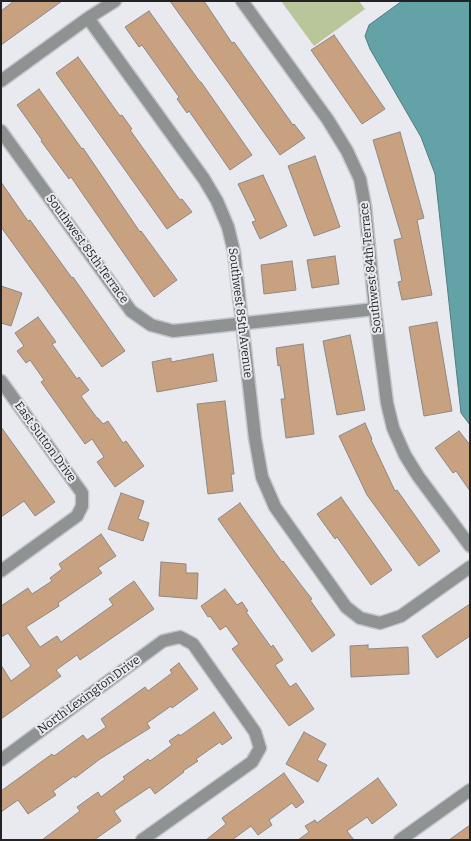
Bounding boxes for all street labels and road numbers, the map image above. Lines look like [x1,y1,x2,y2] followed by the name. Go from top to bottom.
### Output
[43,192,131,306] street label: Southwest 85th Terrace
[357,202,385,334] street label: Southwest 84th Terrace
[225,247,255,379] street label: Southwest 85th Avenue
[11,399,79,485] street label: East Sutton Drive
[35,653,143,737] street label: North Lexington Drive

